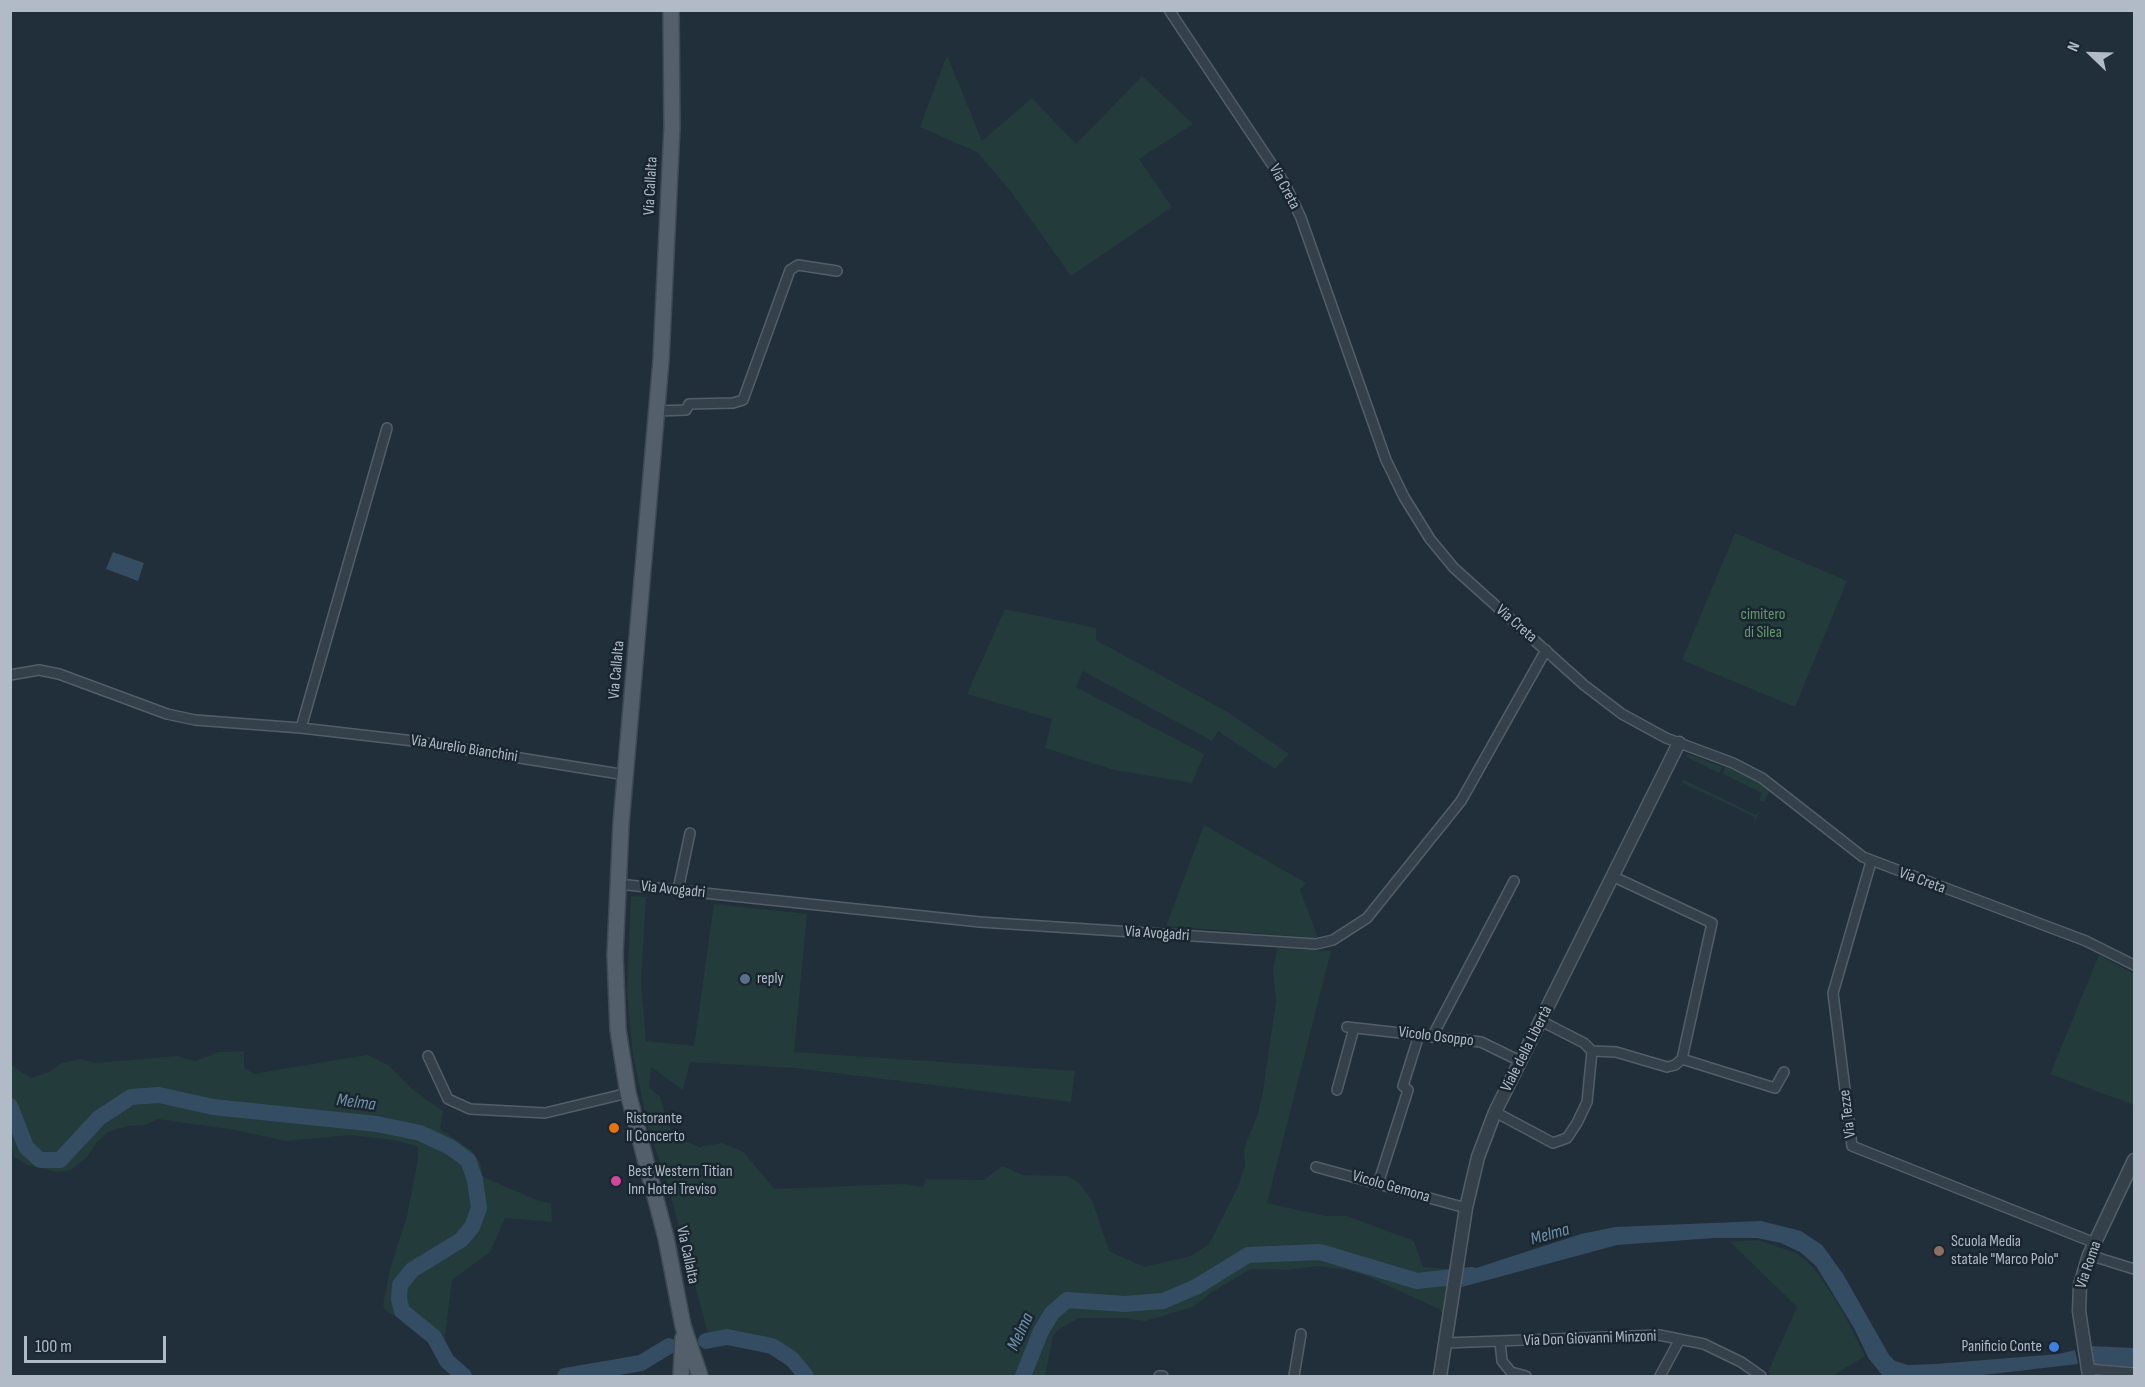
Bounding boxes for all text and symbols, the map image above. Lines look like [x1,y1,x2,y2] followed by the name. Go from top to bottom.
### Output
[2061,24,2121,84] north arrow
[2064,39,2084,54] text: N
[640,156,662,216] street label: Via Callalta
[1264,161,1304,213] street label: Via Creta
[1491,601,1541,647] street label: Via Creta
[1741,605,1785,643] park label: cimitero di Silea
[605,640,629,700] street label: Via Callalta
[409,731,519,767] street label: Via Aurelio Bianchini
[1896,864,1948,898] street label: Via Creta
[640,877,706,903] street label: Via Avogadri
[1124,922,1190,946] street label: Via Avogadri
[757,969,784,989] place label: reply
[738,972,752,986] marker: reply
[1497,1003,1557,1095] street label: Viale della Libertà
[1397,1023,1475,1051] street label: Vicolo Osoppo
[1836,1089,1860,1139] street label: Via Tezze
[335,1090,377,1116] water label: Melma
[626,1109,685,1147] place label: Ristorante Il Concerto
[607,1121,621,1135] marker: Ristorante Il Concerto
[628,1162,733,1200] place label: Best Western Titian Inn Hotel Treviso
[1350,1167,1432,1207] street label: Vicolo Gemona
[609,1174,623,1188] marker: Best Western Titian Inn Hotel Treviso
[1528,1219,1572,1251] water label: Melma
[672,1224,702,1286] street label: Via Callalta
[1951,1232,2058,1270] place label: Scuola Media statale "Marco Polo"
[2072,1239,2106,1291] street label: Via Roma
[1932,1244,1946,1258] marker: Scuola Media statale "Marco Polo"
[1003,1310,1039,1354] water label: Melma
[27,1324,170,1362] scale bar
[1523,1327,1657,1351] street label: Via Don Giovanni Minzoni
[35,1336,72,1357] text: 100 m
[1962,1337,2042,1357] place label: Panificio Conte
[2047,1340,2061,1354] marker: Panificio Conte

